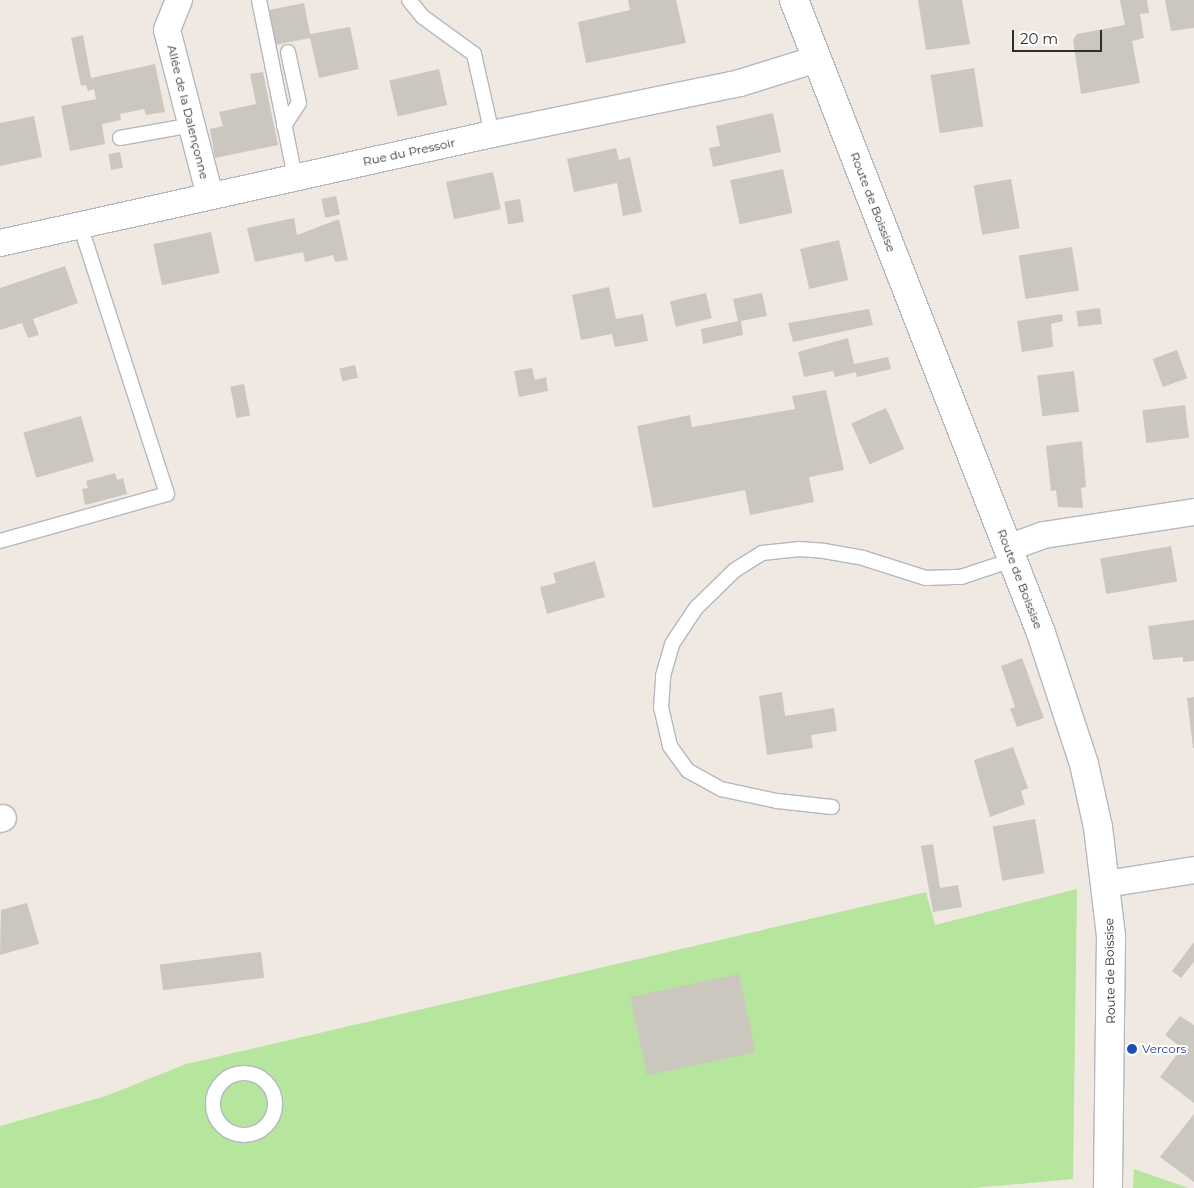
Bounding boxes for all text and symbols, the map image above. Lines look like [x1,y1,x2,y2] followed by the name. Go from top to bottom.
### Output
[1014,20,1104,52] scale bar
[1020,29,1058,48] text: 20 m
[164,43,212,181] street label: Allée de la Dalençonne
[362,135,456,169] street label: Rue du Pressoir
[847,150,899,254] street label: Route de Boissise
[994,527,1046,631] street label: Route de Boissise
[1102,918,1118,1024] street label: Route de Boissise
[1142,1042,1186,1056] place label: Vercors
[1126,1043,1138,1055] marker: Vercors

